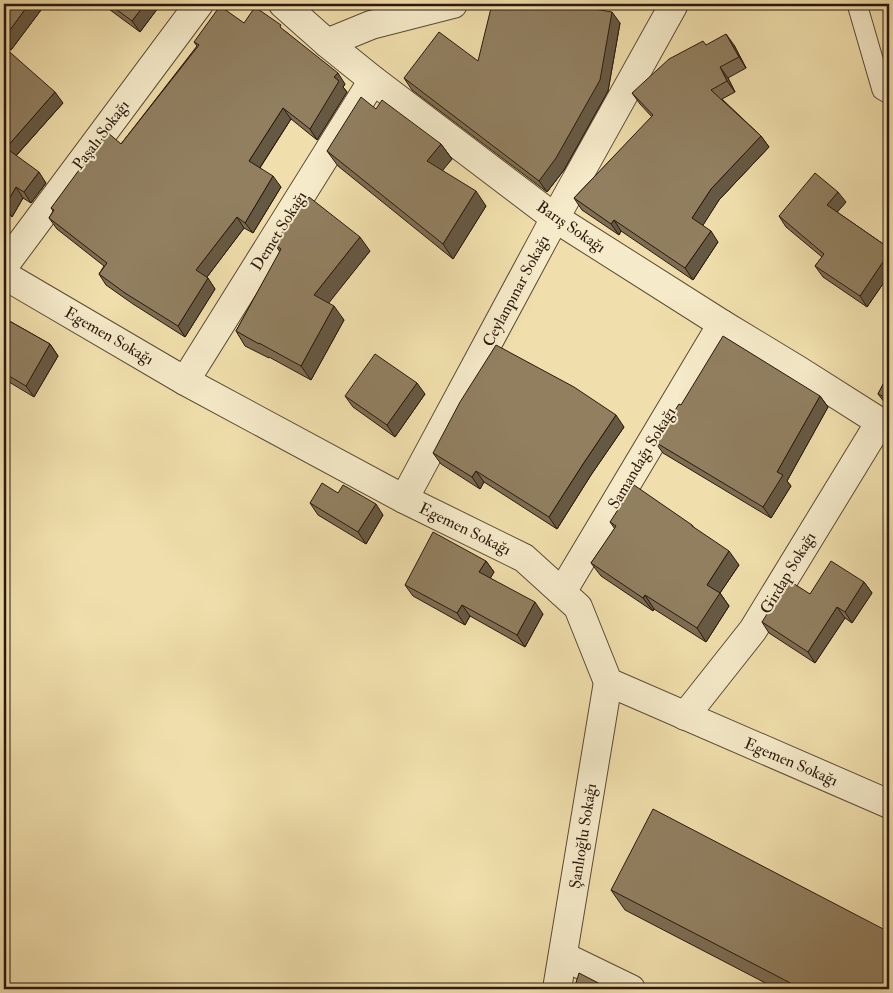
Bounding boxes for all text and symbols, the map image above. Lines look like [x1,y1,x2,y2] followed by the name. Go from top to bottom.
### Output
[68,96,134,174] street label: Paşalı Sokağı
[247,187,311,275] street label: Demet Sokağı
[533,197,609,257] street label: Barış Sokağı
[478,232,555,351] street label: Ceylanpınar Sokağı
[61,302,157,370] street label: Egemen Sokağı
[604,403,680,513] street label: Samandağı Sokağı
[416,498,514,560] street label: Egemen Sokağı
[756,528,821,618] street label: Girdap Sokağı
[741,733,841,791] street label: Egemen Sokağı
[565,782,601,890] street label: Şanlıoğlu Sokağı

